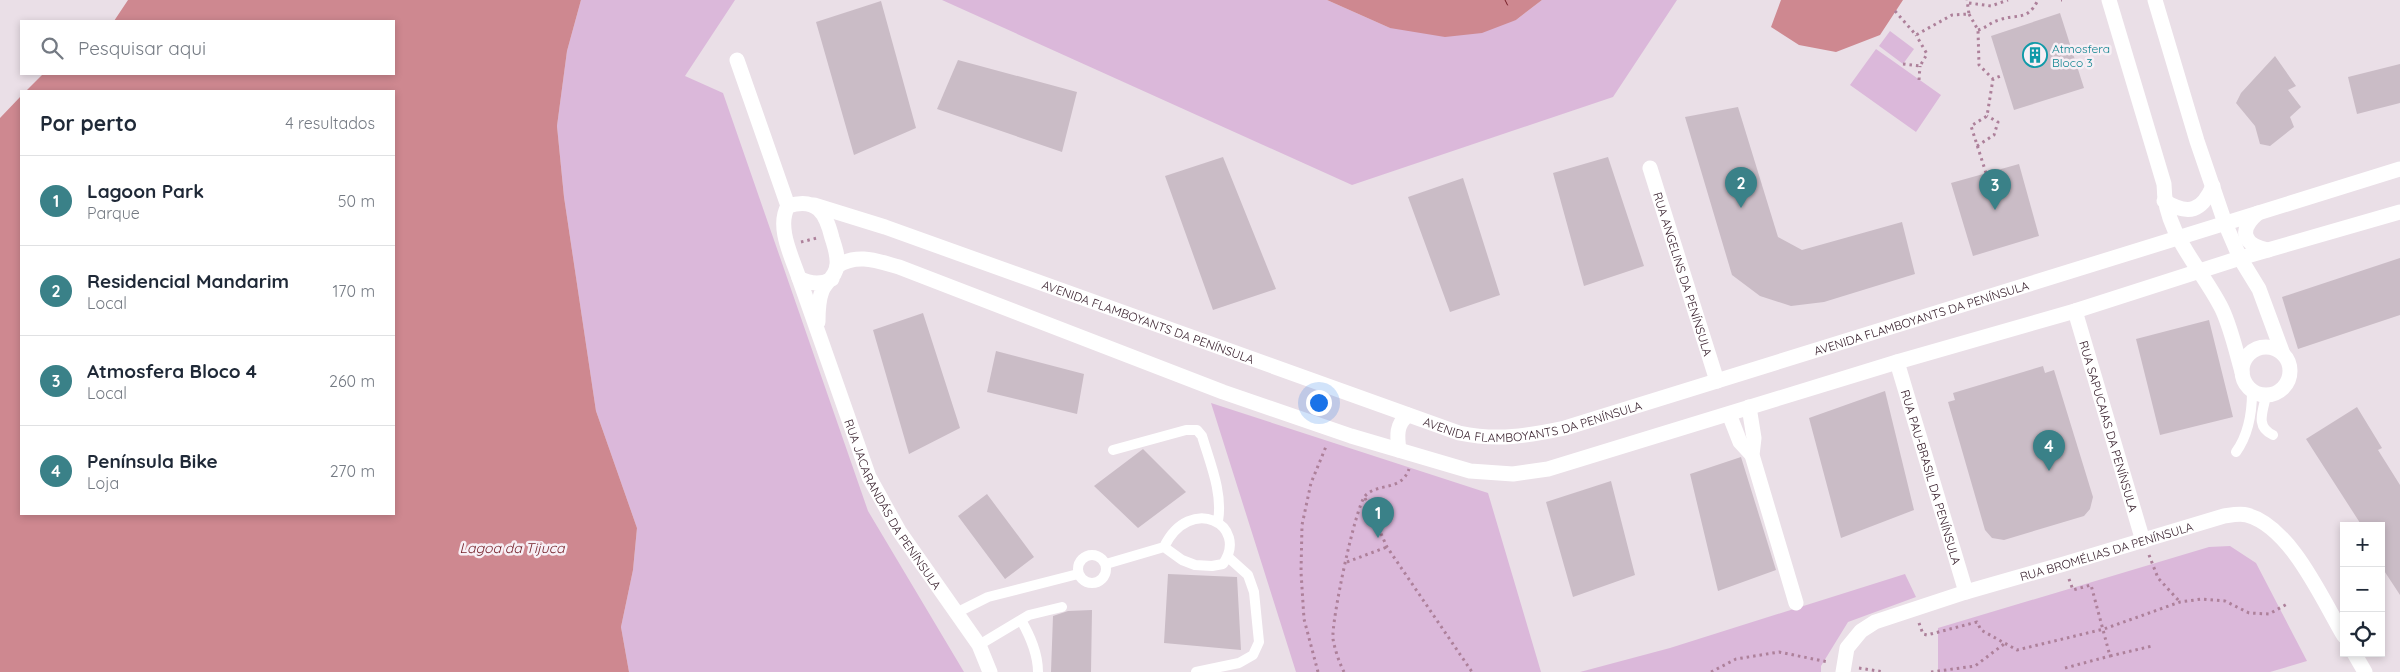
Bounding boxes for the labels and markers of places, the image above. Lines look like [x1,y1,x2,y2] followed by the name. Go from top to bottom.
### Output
[2052,41,2110,70] place label: Atmosfera Bloco 3
[2022,42,2048,68] building icon: Atmosfera Bloco 3
[1725,167,1757,208] pin: 2
[1979,169,2011,210] pin: 3
[2033,430,2065,471] pin: 4
[1362,497,1394,538] pin: 1

